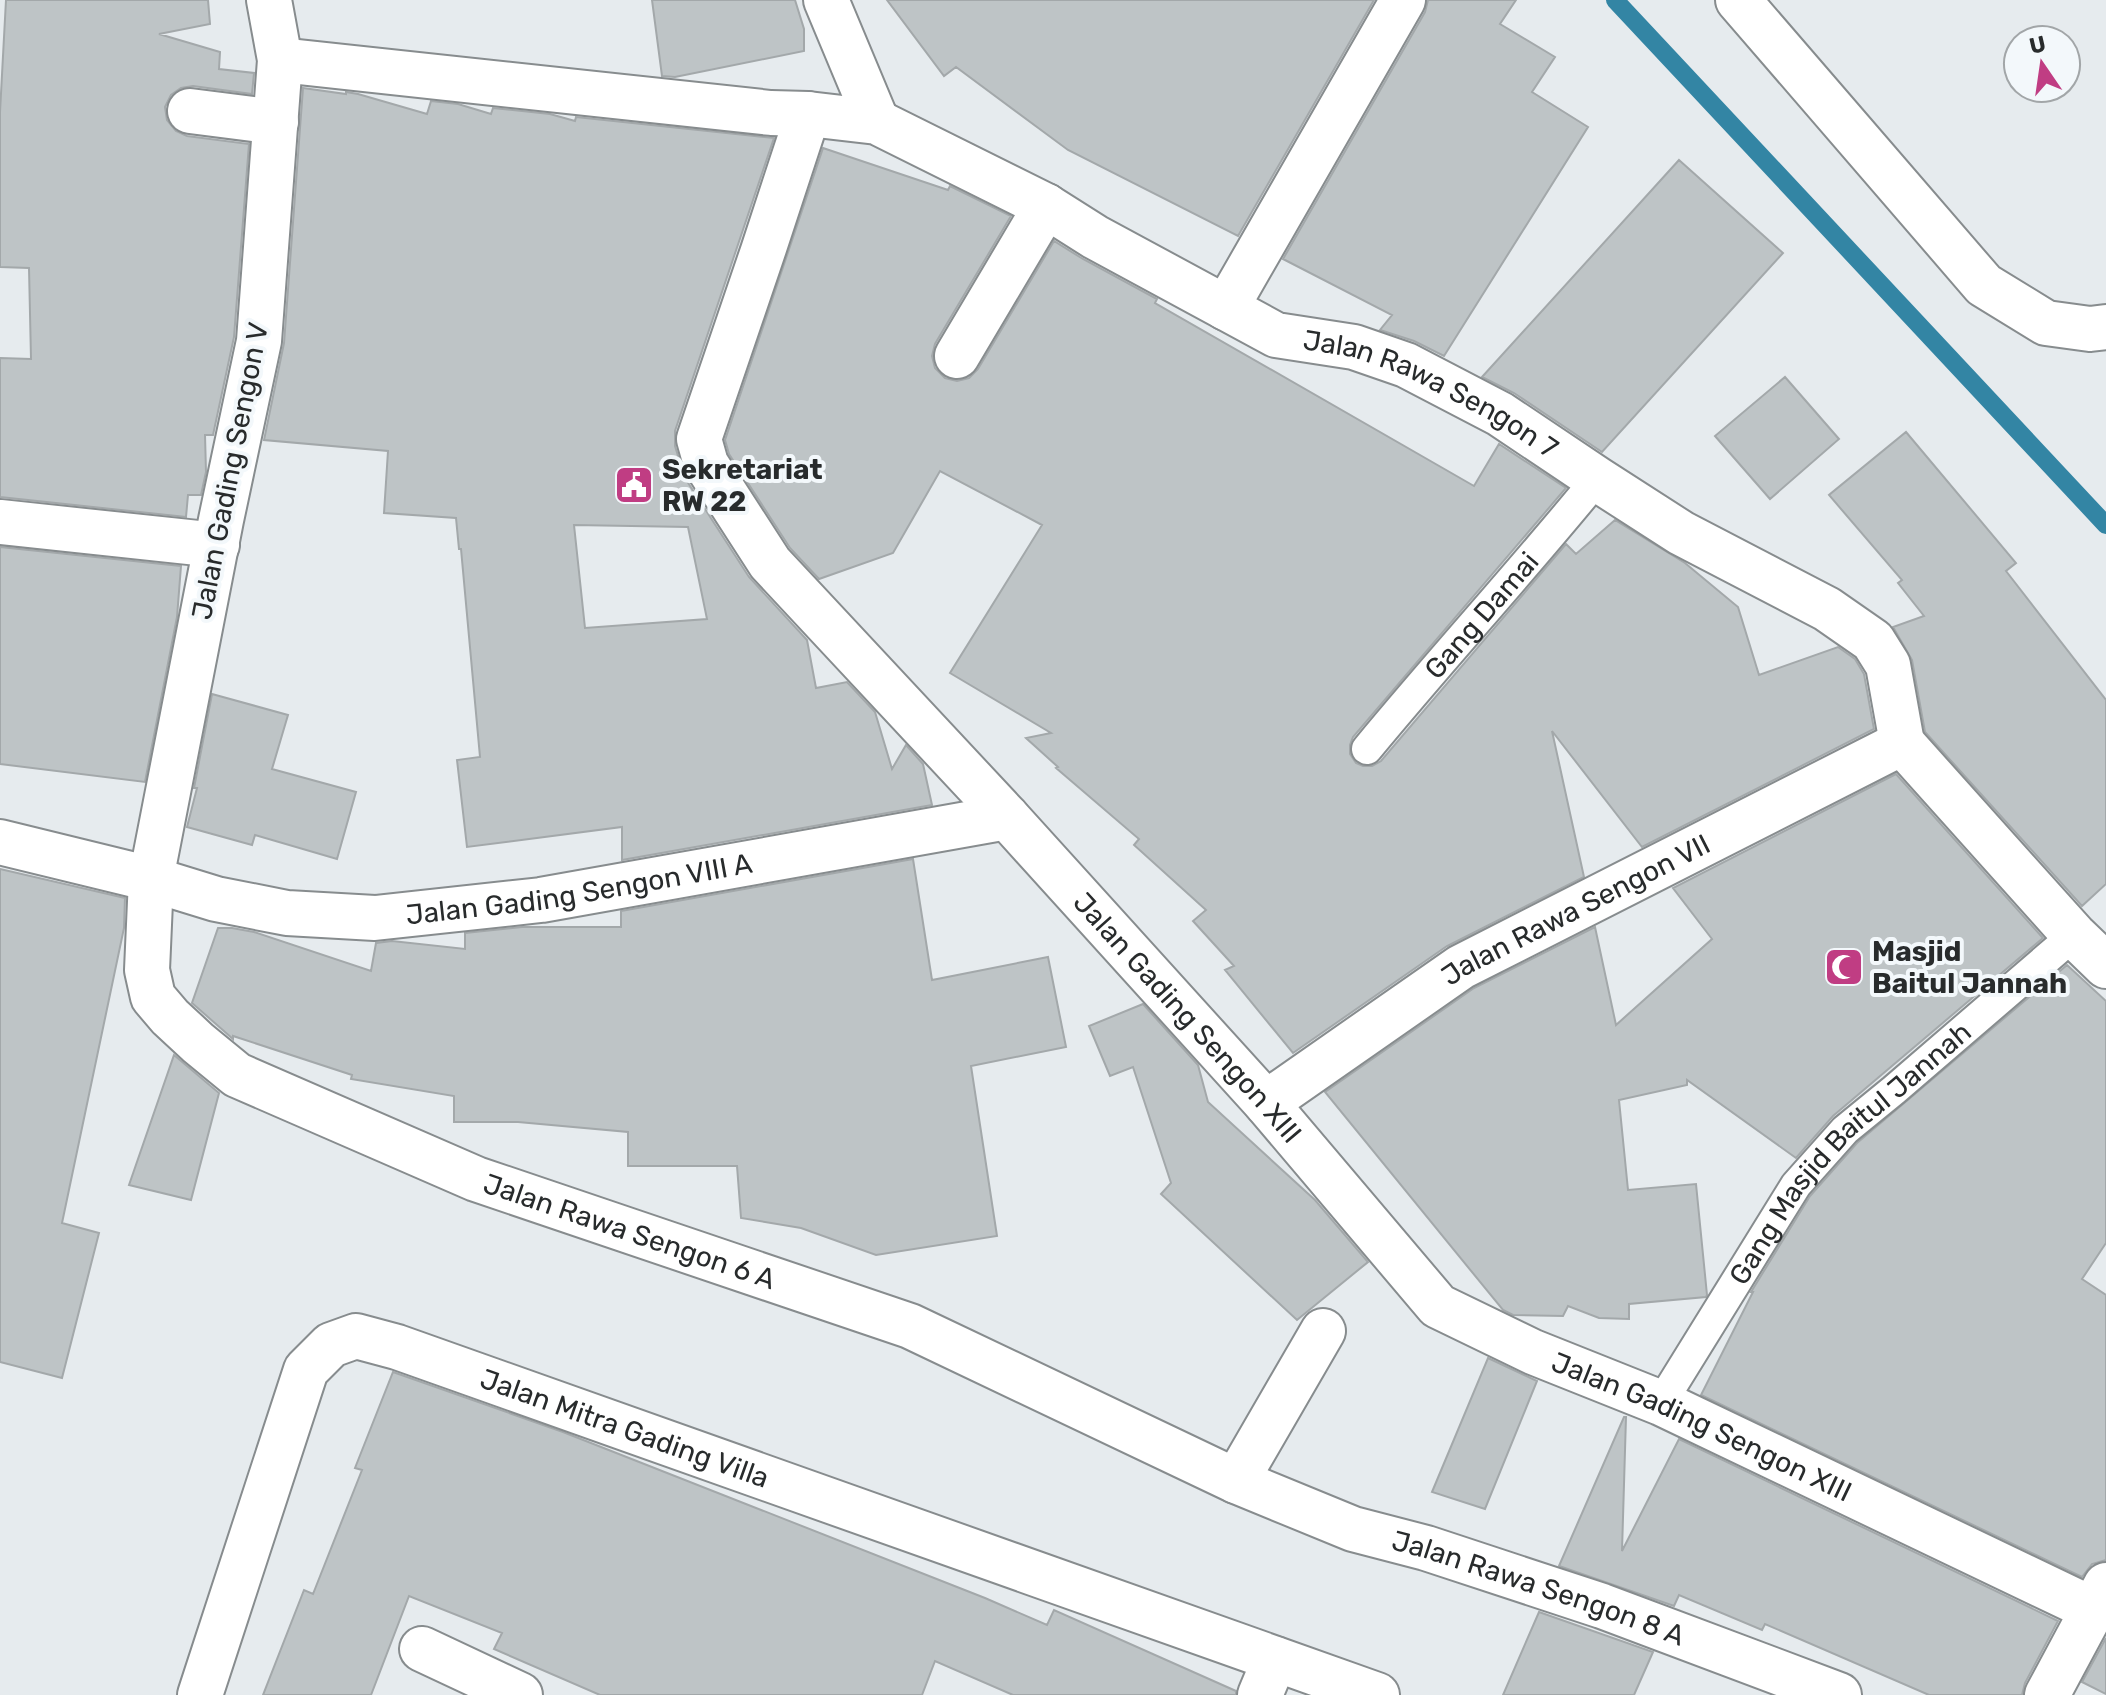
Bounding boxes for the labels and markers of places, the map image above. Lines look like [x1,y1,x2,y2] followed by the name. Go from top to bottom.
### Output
[662,453,823,518] place label: Sekretariat RW 22
[613,464,655,506] public building icon: Sekretariat RW 22
[1872,935,2067,1000] place label: Masjid Baitul Jannah
[1823,946,1865,988] mosque icon: Masjid Baitul Jannah

